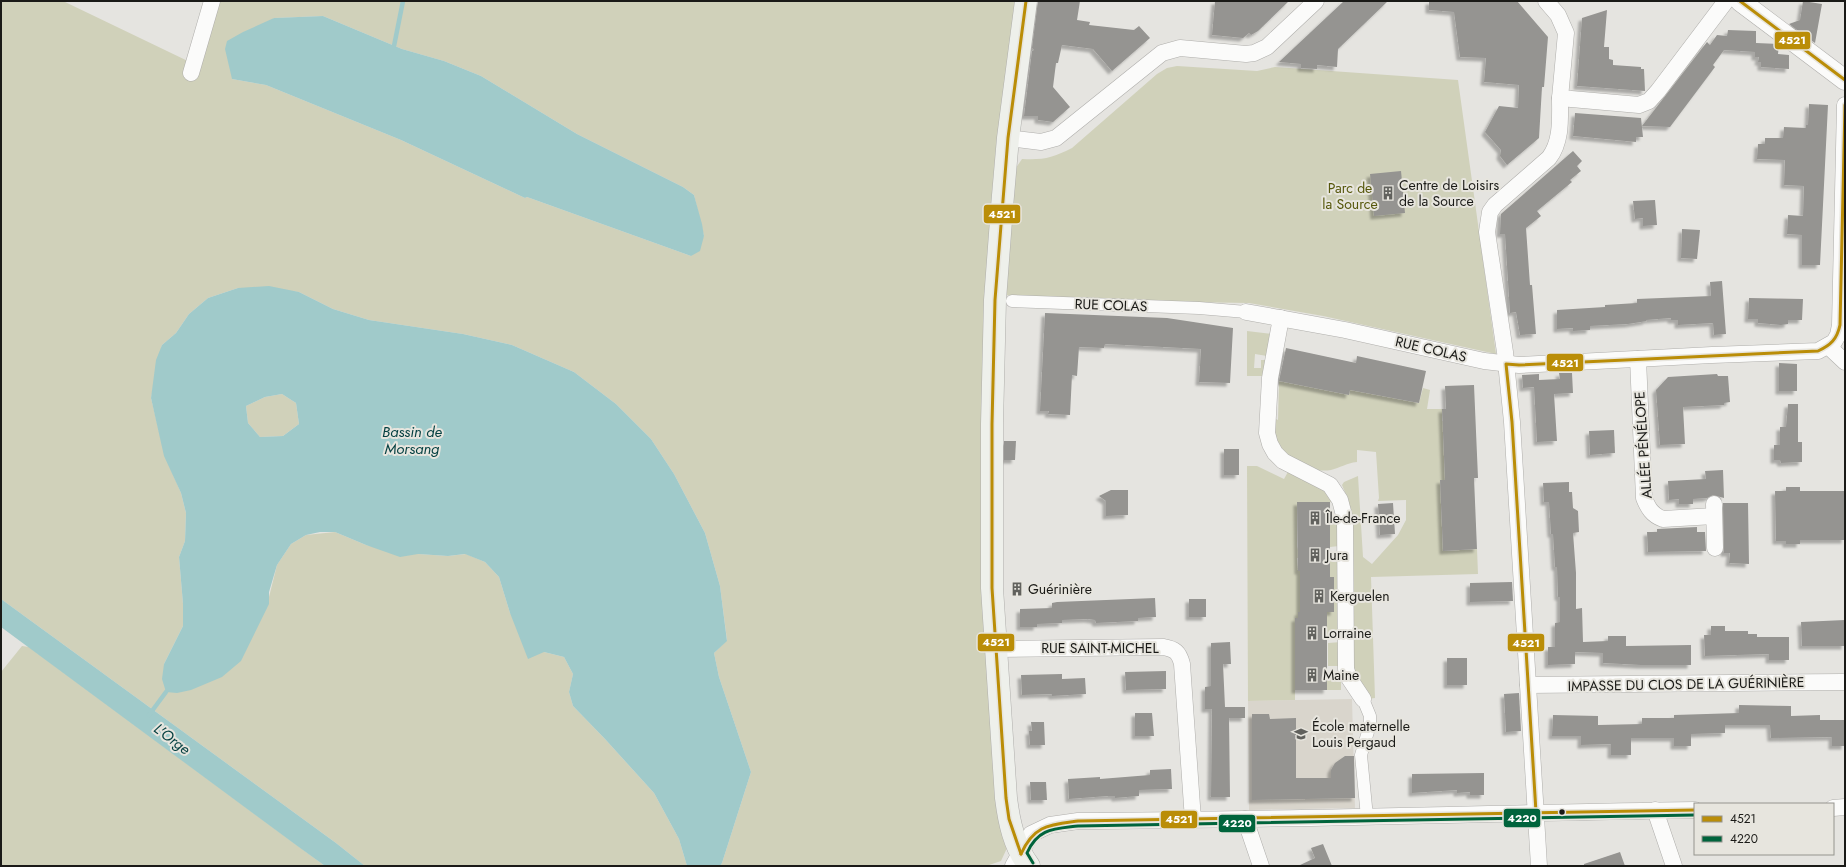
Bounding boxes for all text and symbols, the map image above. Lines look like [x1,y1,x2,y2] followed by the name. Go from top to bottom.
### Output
[1774,31,1811,50] line badge: 4521
[1778,32,1806,48] text: 4521
[1399,175,1500,211] place label: Centre de Loisirs de la Source
[1322,178,1378,214] park label: Parc de la Source
[1380,185,1396,201] building icon: Centre de Loisirs de la Source
[983,204,1021,224] line badge: 4521
[988,206,1016,222] text: 4521
[1074,294,1148,316] street label: RUE COLAS
[1393,331,1469,367] street label: RUE COLAS
[1546,353,1584,372] line badge: 4521
[1551,355,1579,371] text: 4521
[1629,391,1657,499] street label: ALLÉE PÉNÉLOPE
[382,421,442,460] water label: Bassin de Morsang
[1325,508,1400,528] place label: Île-de-France
[1307,510,1323,526] building icon: Île-de-France
[1324,545,1348,565] place label: Jura
[1307,547,1323,563] building icon: Jura
[1028,579,1092,599] place label: Guérinière
[1009,581,1025,597] building icon: Guérinière
[1330,586,1390,606] place label: Kerguelen
[1311,588,1327,604] building icon: Kerguelen
[1323,623,1371,643] place label: Lorraine
[1304,625,1320,641] building icon: Lorraine
[977,633,1015,652] line badge: 4521
[1507,633,1545,652] line badge: 4521
[982,634,1010,650] text: 4521
[1512,635,1540,651] text: 4521
[1041,638,1159,658] street label: RUE SAINT-MICHEL
[1323,665,1359,685] place label: Maine
[1304,667,1320,683] building icon: Maine
[1568,672,1804,696] street label: IMPASSE DU CLOS DE LA GUÉRINIÈRE
[1312,716,1410,752] place label: École maternelle Louis Pergaud
[149,718,195,760] water label: L'Orge
[1293,726,1309,742] school or university icon: École maternelle Louis Pergaud
[1694,803,1834,855] legend
[1557,807,1567,817] unlabelled marker
[1503,808,1541,828] line badge: 4220
[1160,810,1198,829] line badge: 4521
[1507,810,1537,826] text: 4220
[1730,810,1756,828] text: 4521
[1165,811,1193,827] text: 4521
[1218,814,1256,833] line badge: 4220
[1222,815,1252,831] text: 4220
[1730,830,1758,848] text: 4220

